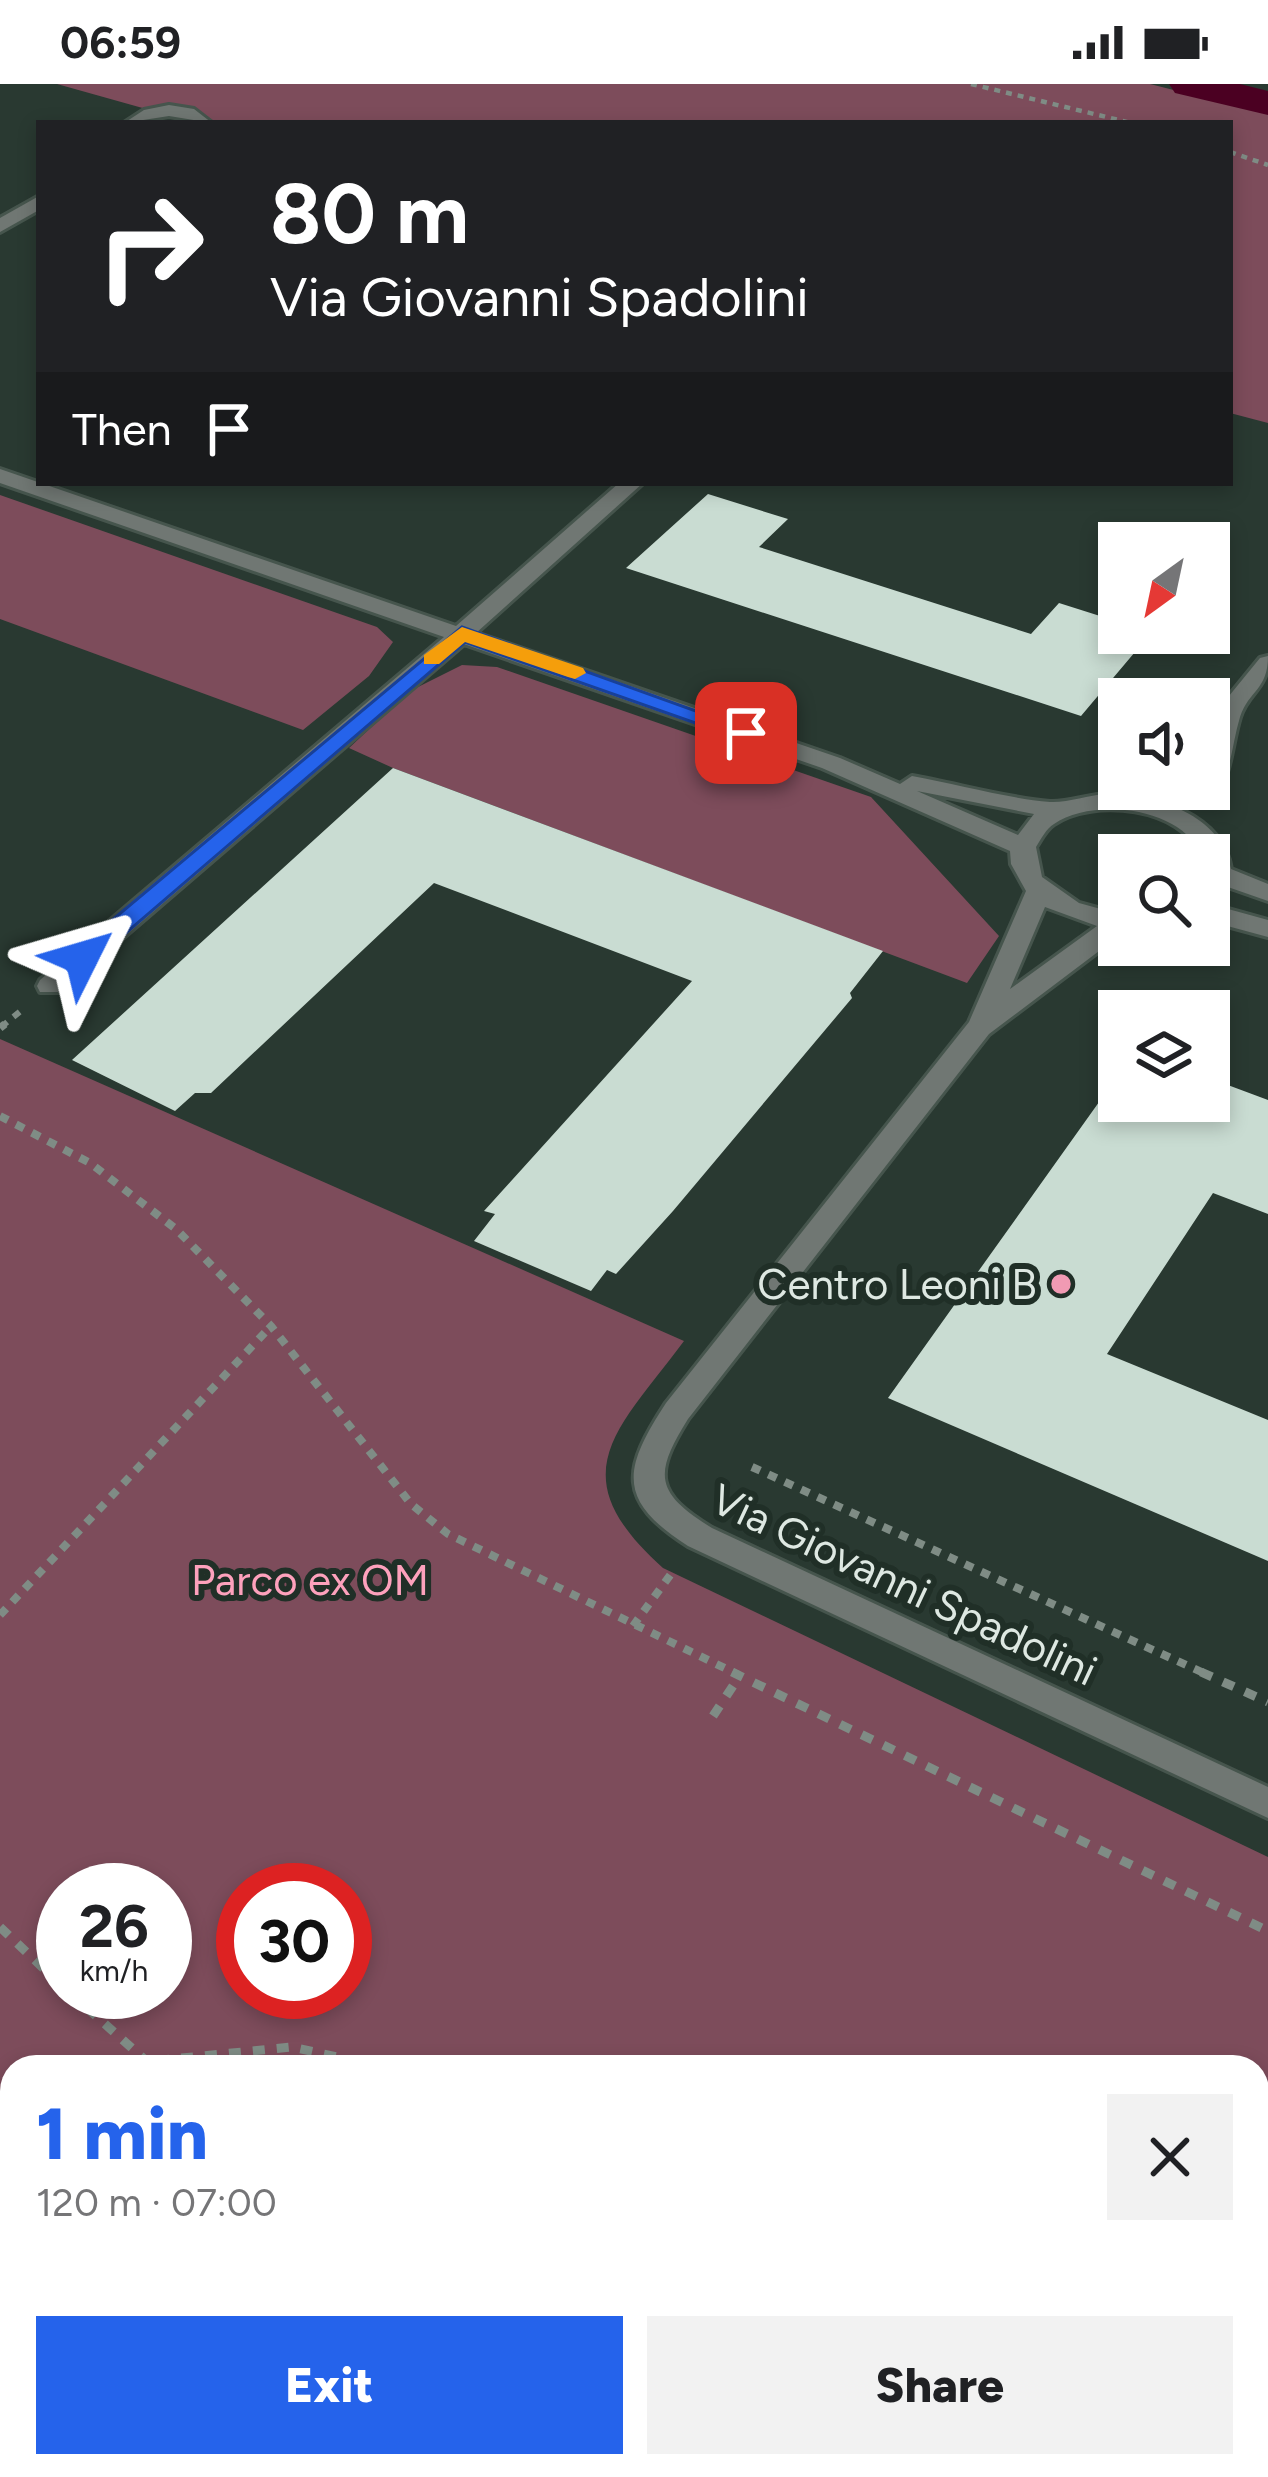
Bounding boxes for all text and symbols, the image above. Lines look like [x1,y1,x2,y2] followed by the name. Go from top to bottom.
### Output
[60,15,181,69] text: 06:59
[270,163,469,264] text: 80 m
[72,168,228,324] icon: right
[270,265,809,330] text: Via Giovanni Spadolini
[196,396,262,462] icon: arrive
[72,402,172,456] text: Then
[1098,522,1230,654] north arrow
[1098,522,1230,1122] map controls
[1098,678,1230,810] button: sound
[695,682,797,784] pin
[713,700,779,766] icon: arrive
[1098,834,1230,966] button: search
[19,895,145,1021] position arrow
[1098,990,1230,1122] button: layers
[757,1259,1037,1310] place label: Centro Leoni B
[1048,1271,1074,1297] marker: Centro Leoni B
[703,1473,1105,1697] street label: Via Giovanni Spadolini
[191,1555,429,1606] park label: Parco ex OM
[216,1863,372,2019] speed limit sign: 30
[79,1890,149,1962] text: 26
[80,1952,148,1989] text: km/h
[36,2091,208,2177] text: 1 min
[1107,2094,1233,2220] button: close
[36,2179,277,2226] text: 120 m · 07:00
[36,2316,623,2454] button: Exit
[647,2316,1233,2454] button: Share

